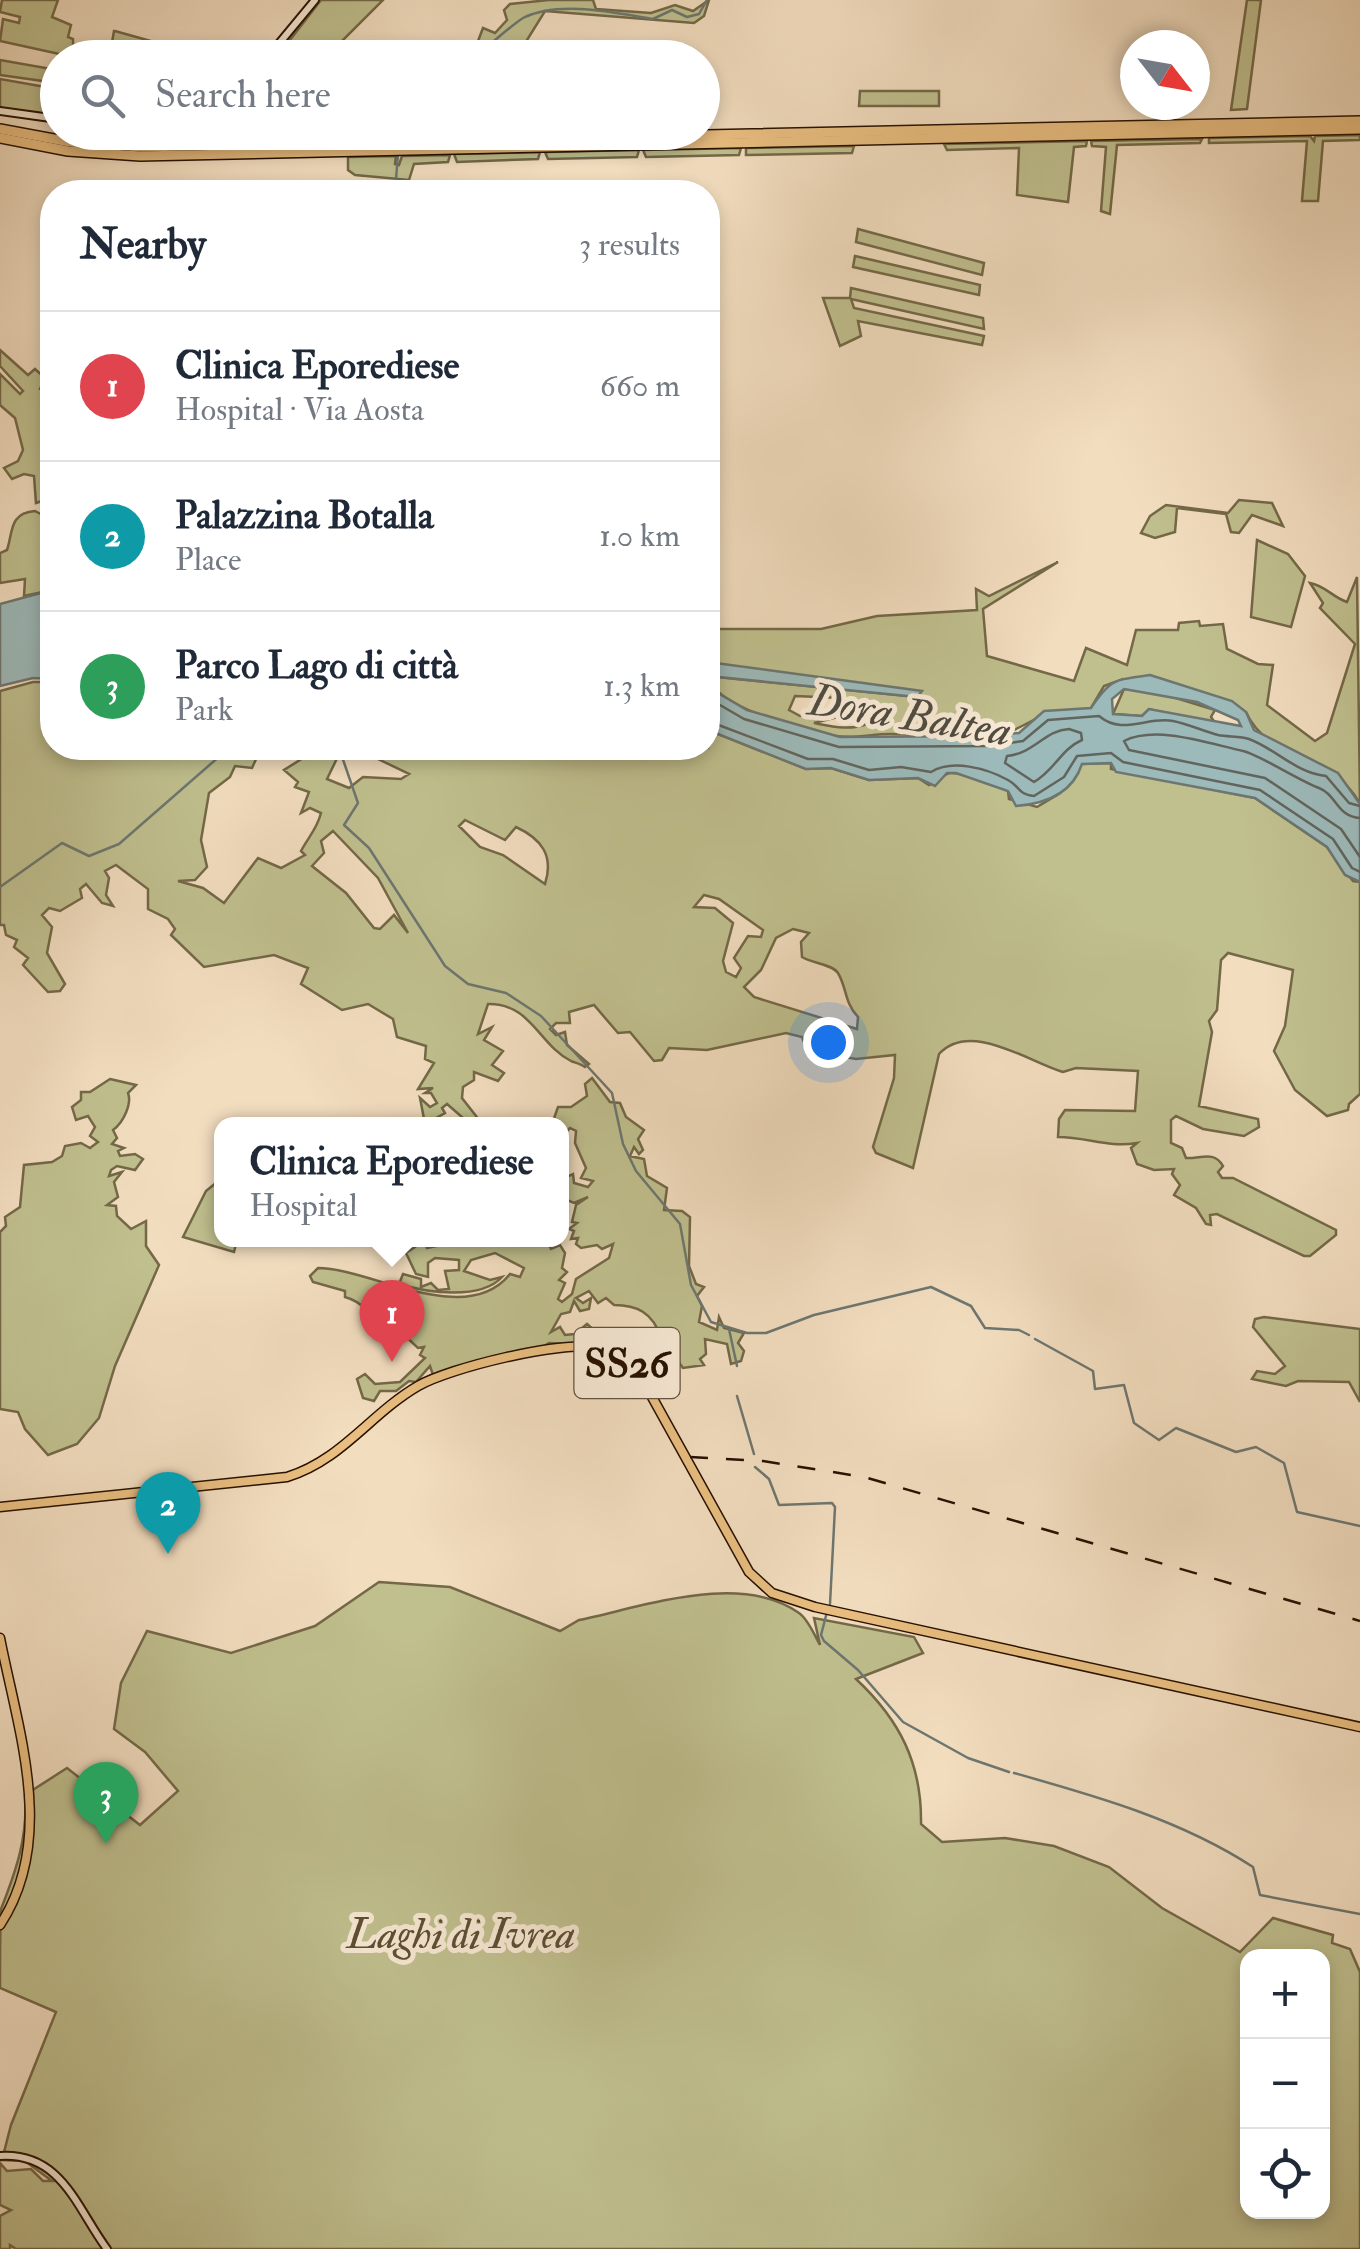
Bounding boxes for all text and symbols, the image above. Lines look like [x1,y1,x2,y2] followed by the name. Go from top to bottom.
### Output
[1120,30,1210,120] north arrow
[40,40,720,150] search box
[75,68,130,123] icon: search
[155,71,331,119] text: Search here
[80,219,206,271] text: Nearby
[579,225,680,265] text: 3 results
[175,342,459,390] text: Clinica Eporediese
[107,366,118,406] text: 1
[600,366,680,406] text: 660 m
[175,390,424,430] text: Hospital · Via Aosta
[175,492,434,540] text: Palazzina Botalla
[104,516,121,556] text: 2
[599,516,680,556] text: 1.0 km
[175,540,241,580] text: Place
[175,642,458,690] text: Parco Lago di città
[106,666,119,706] text: 3
[603,666,680,706] text: 1.3 km
[802,672,1015,760] water label: Dora Baltea
[175,690,233,730] text: Park
[803,1017,854,1068] your location
[214,1117,569,1247] popup
[249,1138,534,1186] text: Clinica Eporediese
[249,1186,358,1226] text: Hospital
[360,1280,424,1362] pin: 1
[574,1328,680,1398] road number: SS26
[136,1472,200,1554] pin: 2
[74,1762,138,1844] pin: 3
[345,1909,575,1961] park label: Laghi di Ivrea
[1240,1949,1330,2219] map controls
[1240,1949,1330,2039] button: +
[1240,2039,1330,2129] button: −
[1240,2129,1330,2219] button: locate

